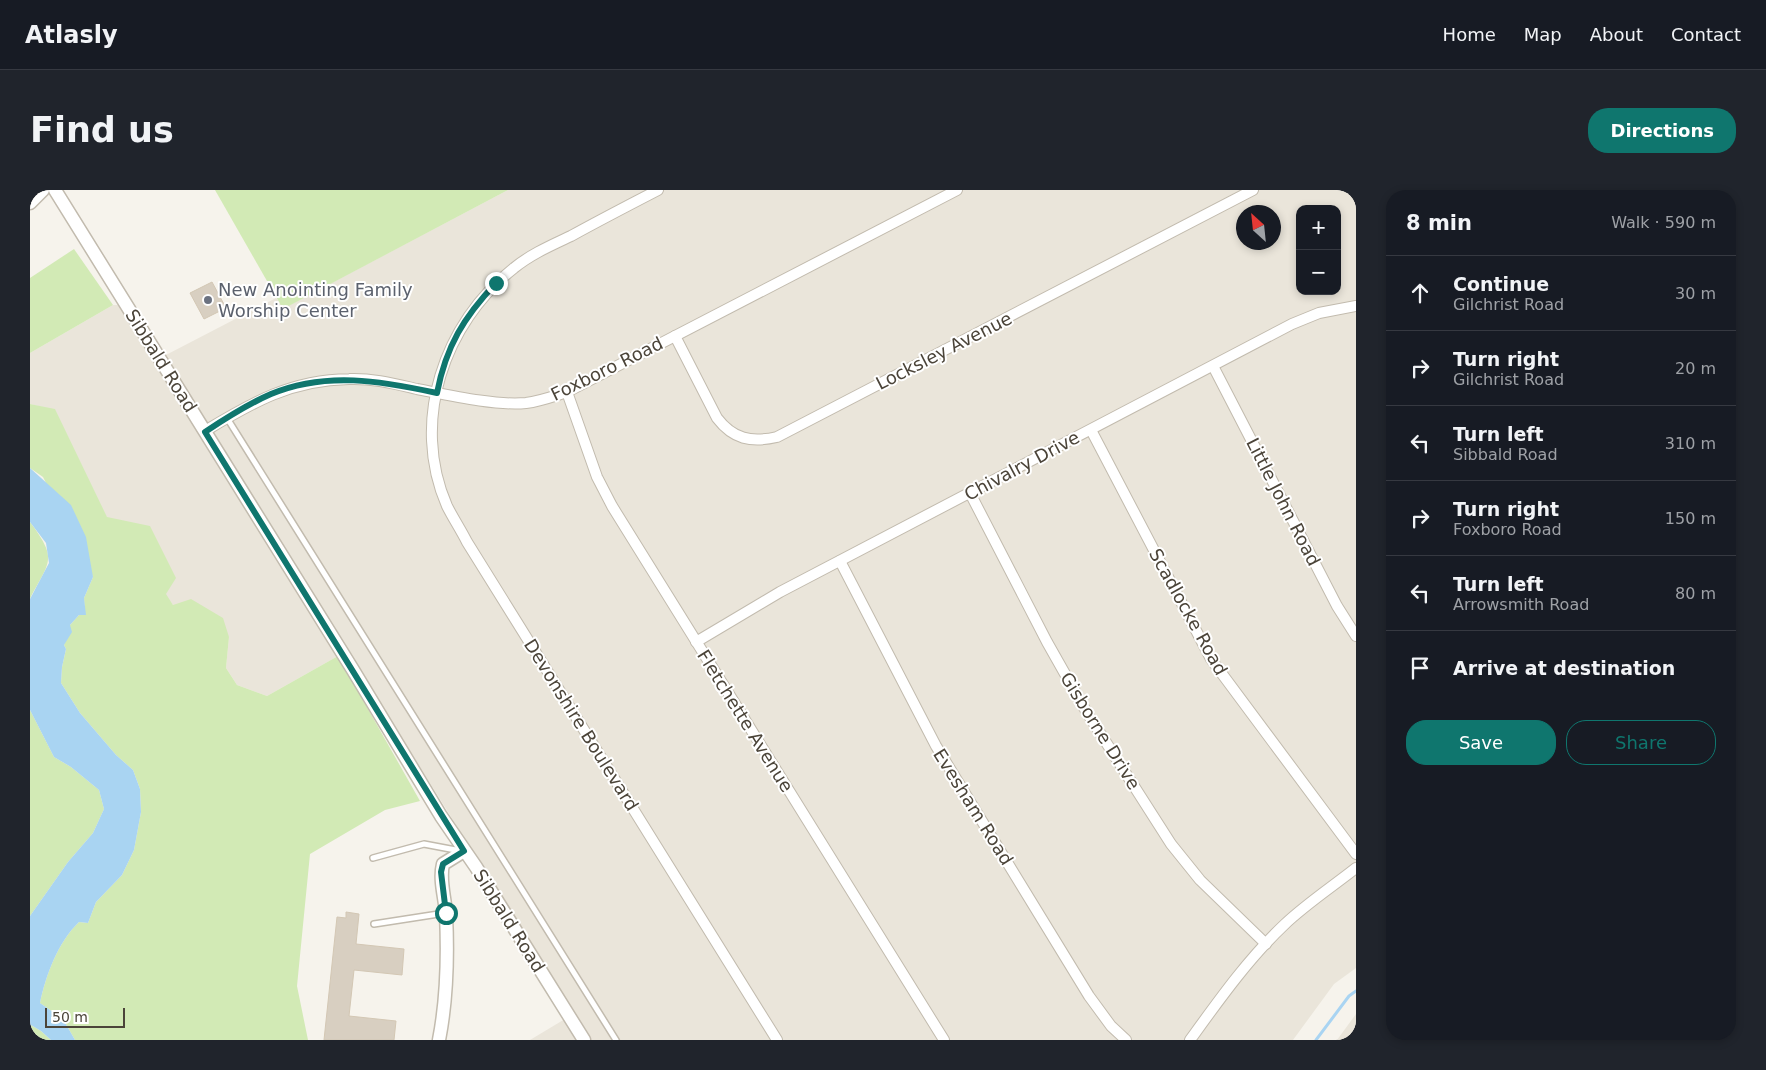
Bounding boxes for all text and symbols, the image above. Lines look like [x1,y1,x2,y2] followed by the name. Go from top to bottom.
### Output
[25,21,118,49] text: Atlasly
[1443,24,1496,45] text: Home
[1524,24,1562,45] text: Map
[1590,24,1643,45] text: About
[1671,24,1741,45] text: Contact
[1588,108,1736,153] button: Directions
[30,110,174,150] text: Find us
[1236,205,1281,250] north arrow
[1296,205,1341,295] map controls
[1296,205,1341,250] button: +
[1406,211,1472,235] text: 8 min
[1611,213,1716,232] text: Walk · 590 m
[1296,250,1341,295] button: −
[485,272,508,295] route end
[1453,273,1549,295] text: Continue
[218,279,413,321] place label: New Anointing Family Worship Center
[1406,279,1434,307] icon: ahead
[1675,284,1716,303] text: 30 m
[202,294,214,306] marker: New Anointing Family Worship Center
[1453,295,1564,314] text: Gilchrist Road
[121,305,201,416] street label: Sibbald Road
[872,307,1015,394] street label: Locksley Avenue
[547,332,666,405] street label: Foxboro Road
[1453,348,1559,370] text: Turn right
[1406,354,1434,382] icon: right
[1675,359,1716,378] text: 20 m
[1453,370,1564,389] text: Gilchrist Road
[1453,423,1544,445] text: Turn left
[961,426,1083,505] street label: Chivalry Drive
[1406,429,1434,457] icon: left
[1242,434,1325,569] street label: Little John Road
[1665,434,1716,453] text: 310 m
[1453,445,1558,464] text: Sibbald Road
[1453,498,1559,520] text: Turn right
[1406,504,1434,532] icon: right
[1665,509,1716,528] text: 150 m
[1453,520,1562,539] text: Foxboro Road
[1145,545,1232,679] street label: Scadlocke Road
[1453,573,1544,595] text: Turn left
[1406,579,1434,607] icon: left
[1675,584,1716,603] text: 80 m
[1453,595,1589,614] text: Arrowsmith Road
[520,635,643,815] street label: Devonshire Boulevard
[693,646,798,796] street label: Fletchette Avenue
[1406,654,1434,682] icon: arrive
[1453,657,1675,679] text: Arrive at destination
[1056,668,1145,793] street label: Gisborne Drive
[1406,720,1556,765] button: Save
[1566,720,1716,765] button: Share
[929,745,1018,869] street label: Evesham Road
[469,865,549,976] street label: Sibbald Road
[435,902,458,925] route start
[45,1005,125,1028] scale bar
[52,1009,88,1025] text: 50 m

